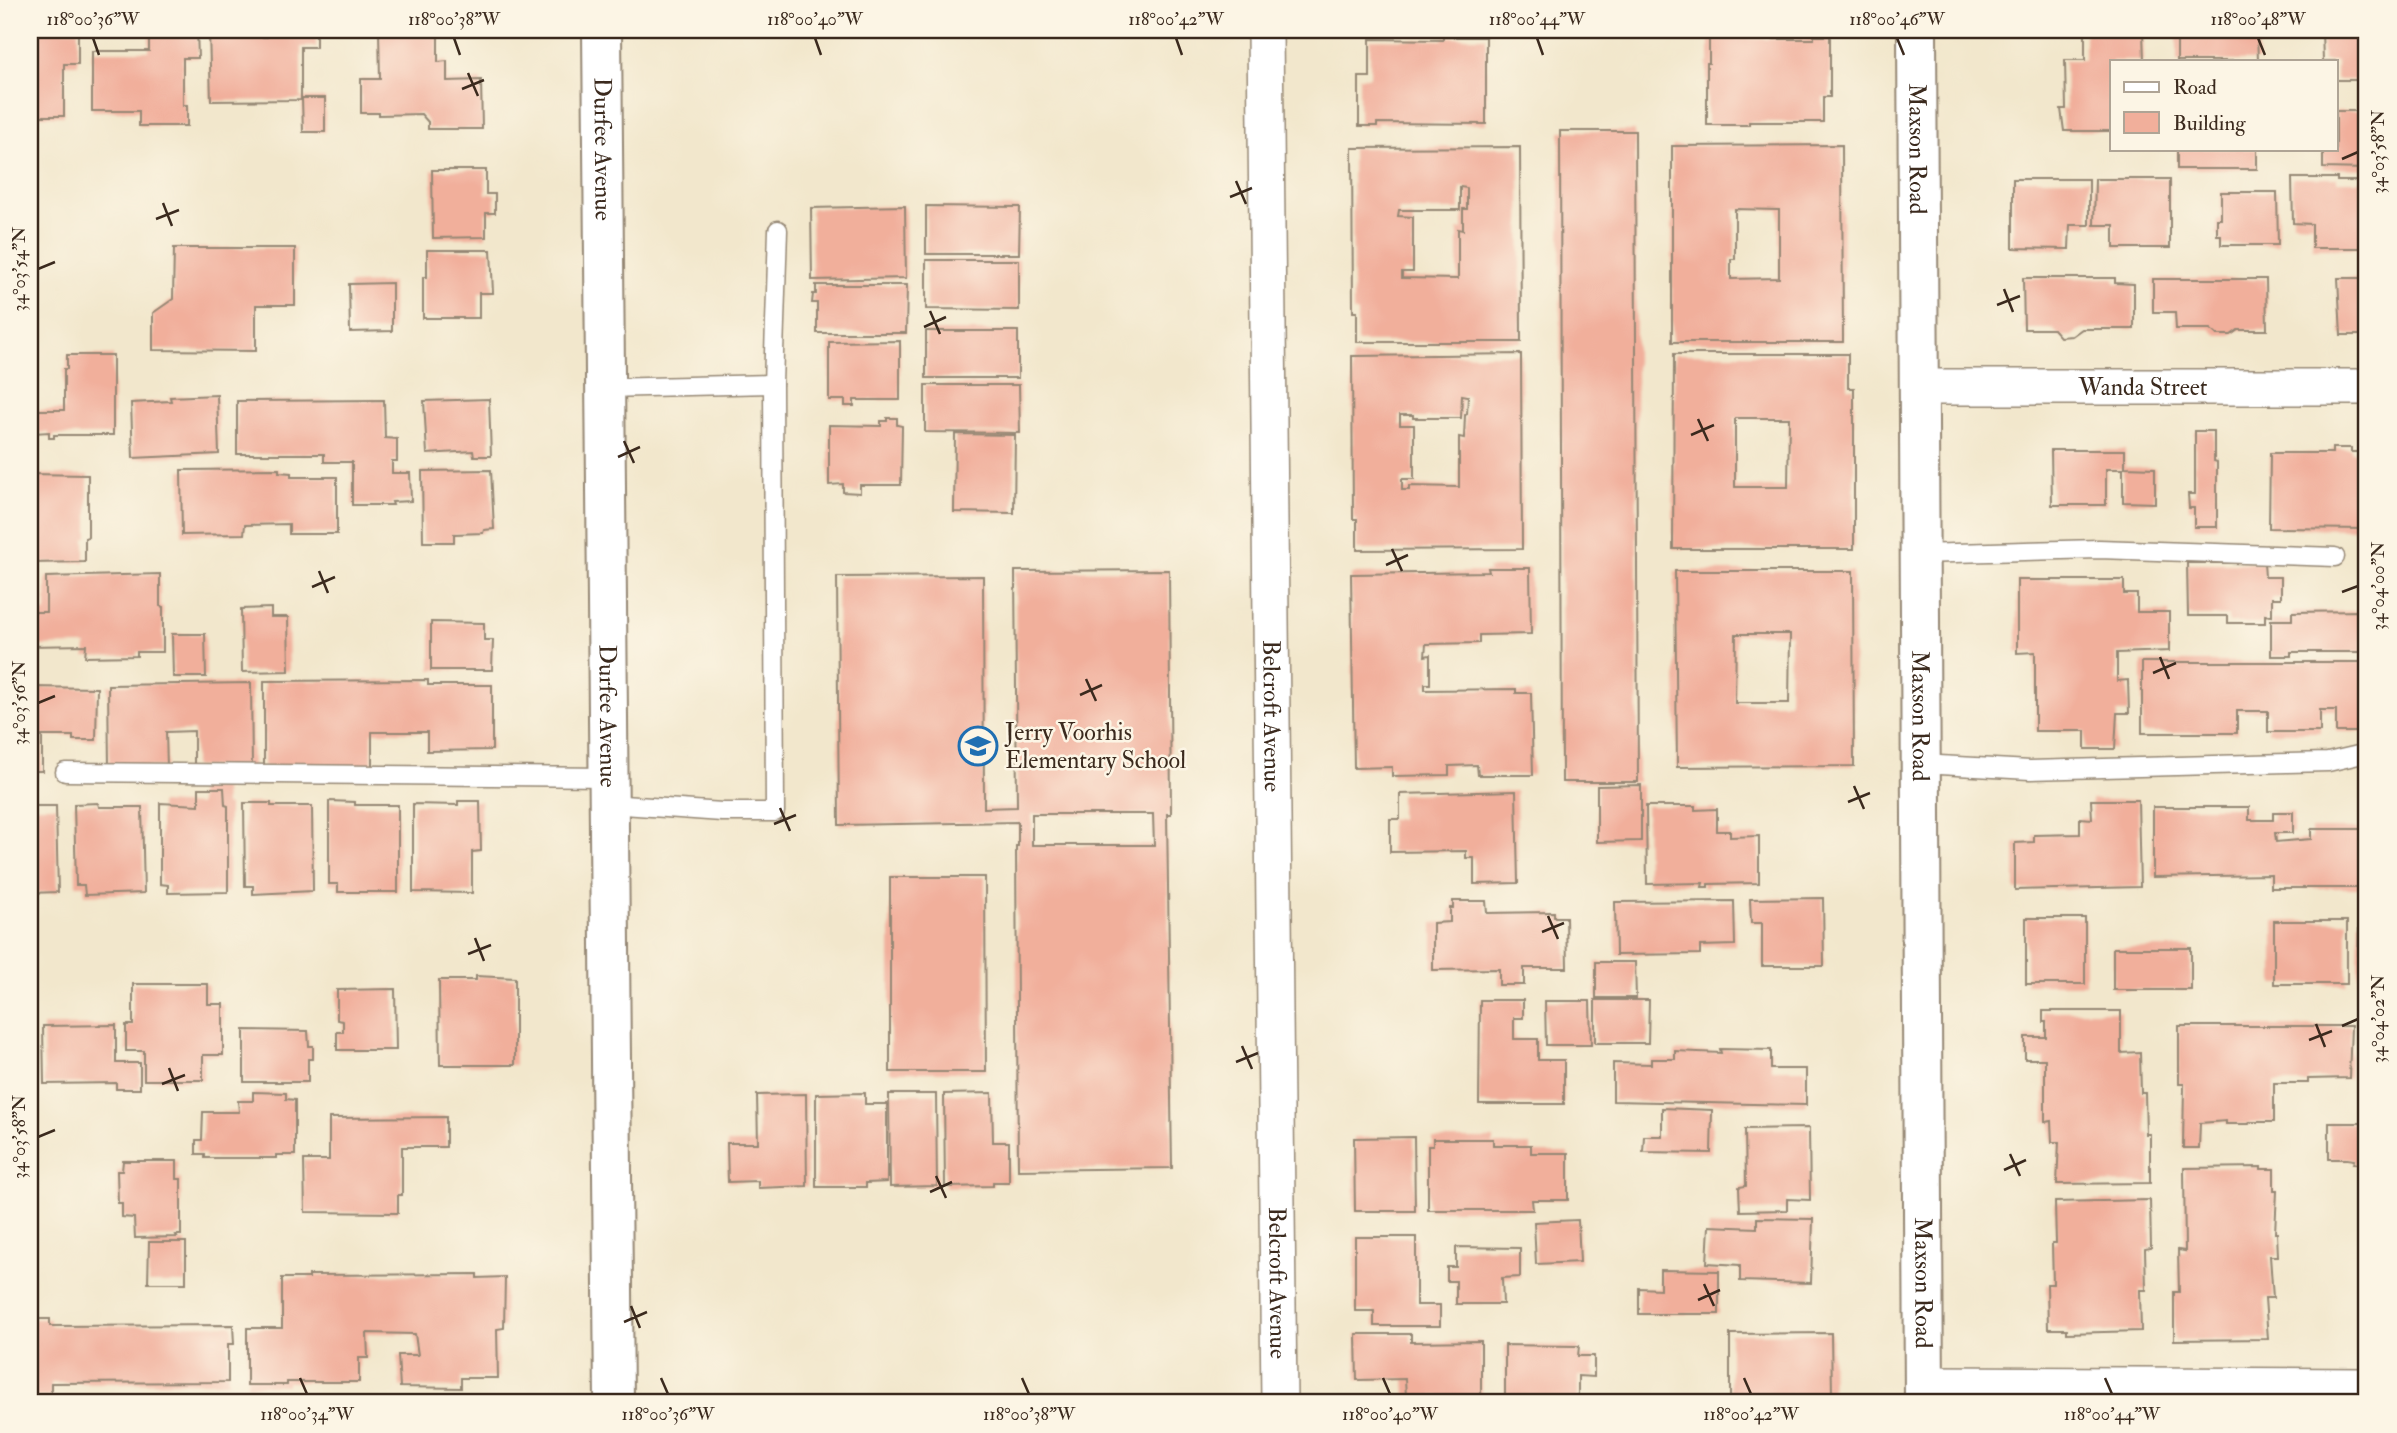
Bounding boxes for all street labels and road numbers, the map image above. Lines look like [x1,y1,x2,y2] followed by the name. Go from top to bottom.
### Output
[587,77,619,221] street label: Durfee Avenue
[1902,83,1933,215] street label: Maxson Road
[2077,372,2208,403] street label: Wanda Street
[1256,640,1288,792] street label: Belcroft Avenue
[592,644,624,788] street label: Durfee Avenue
[1905,650,1936,782] street label: Maxson Road
[1262,1207,1294,1359] street label: Belcroft Avenue
[1908,1217,1939,1349] street label: Maxson Road

